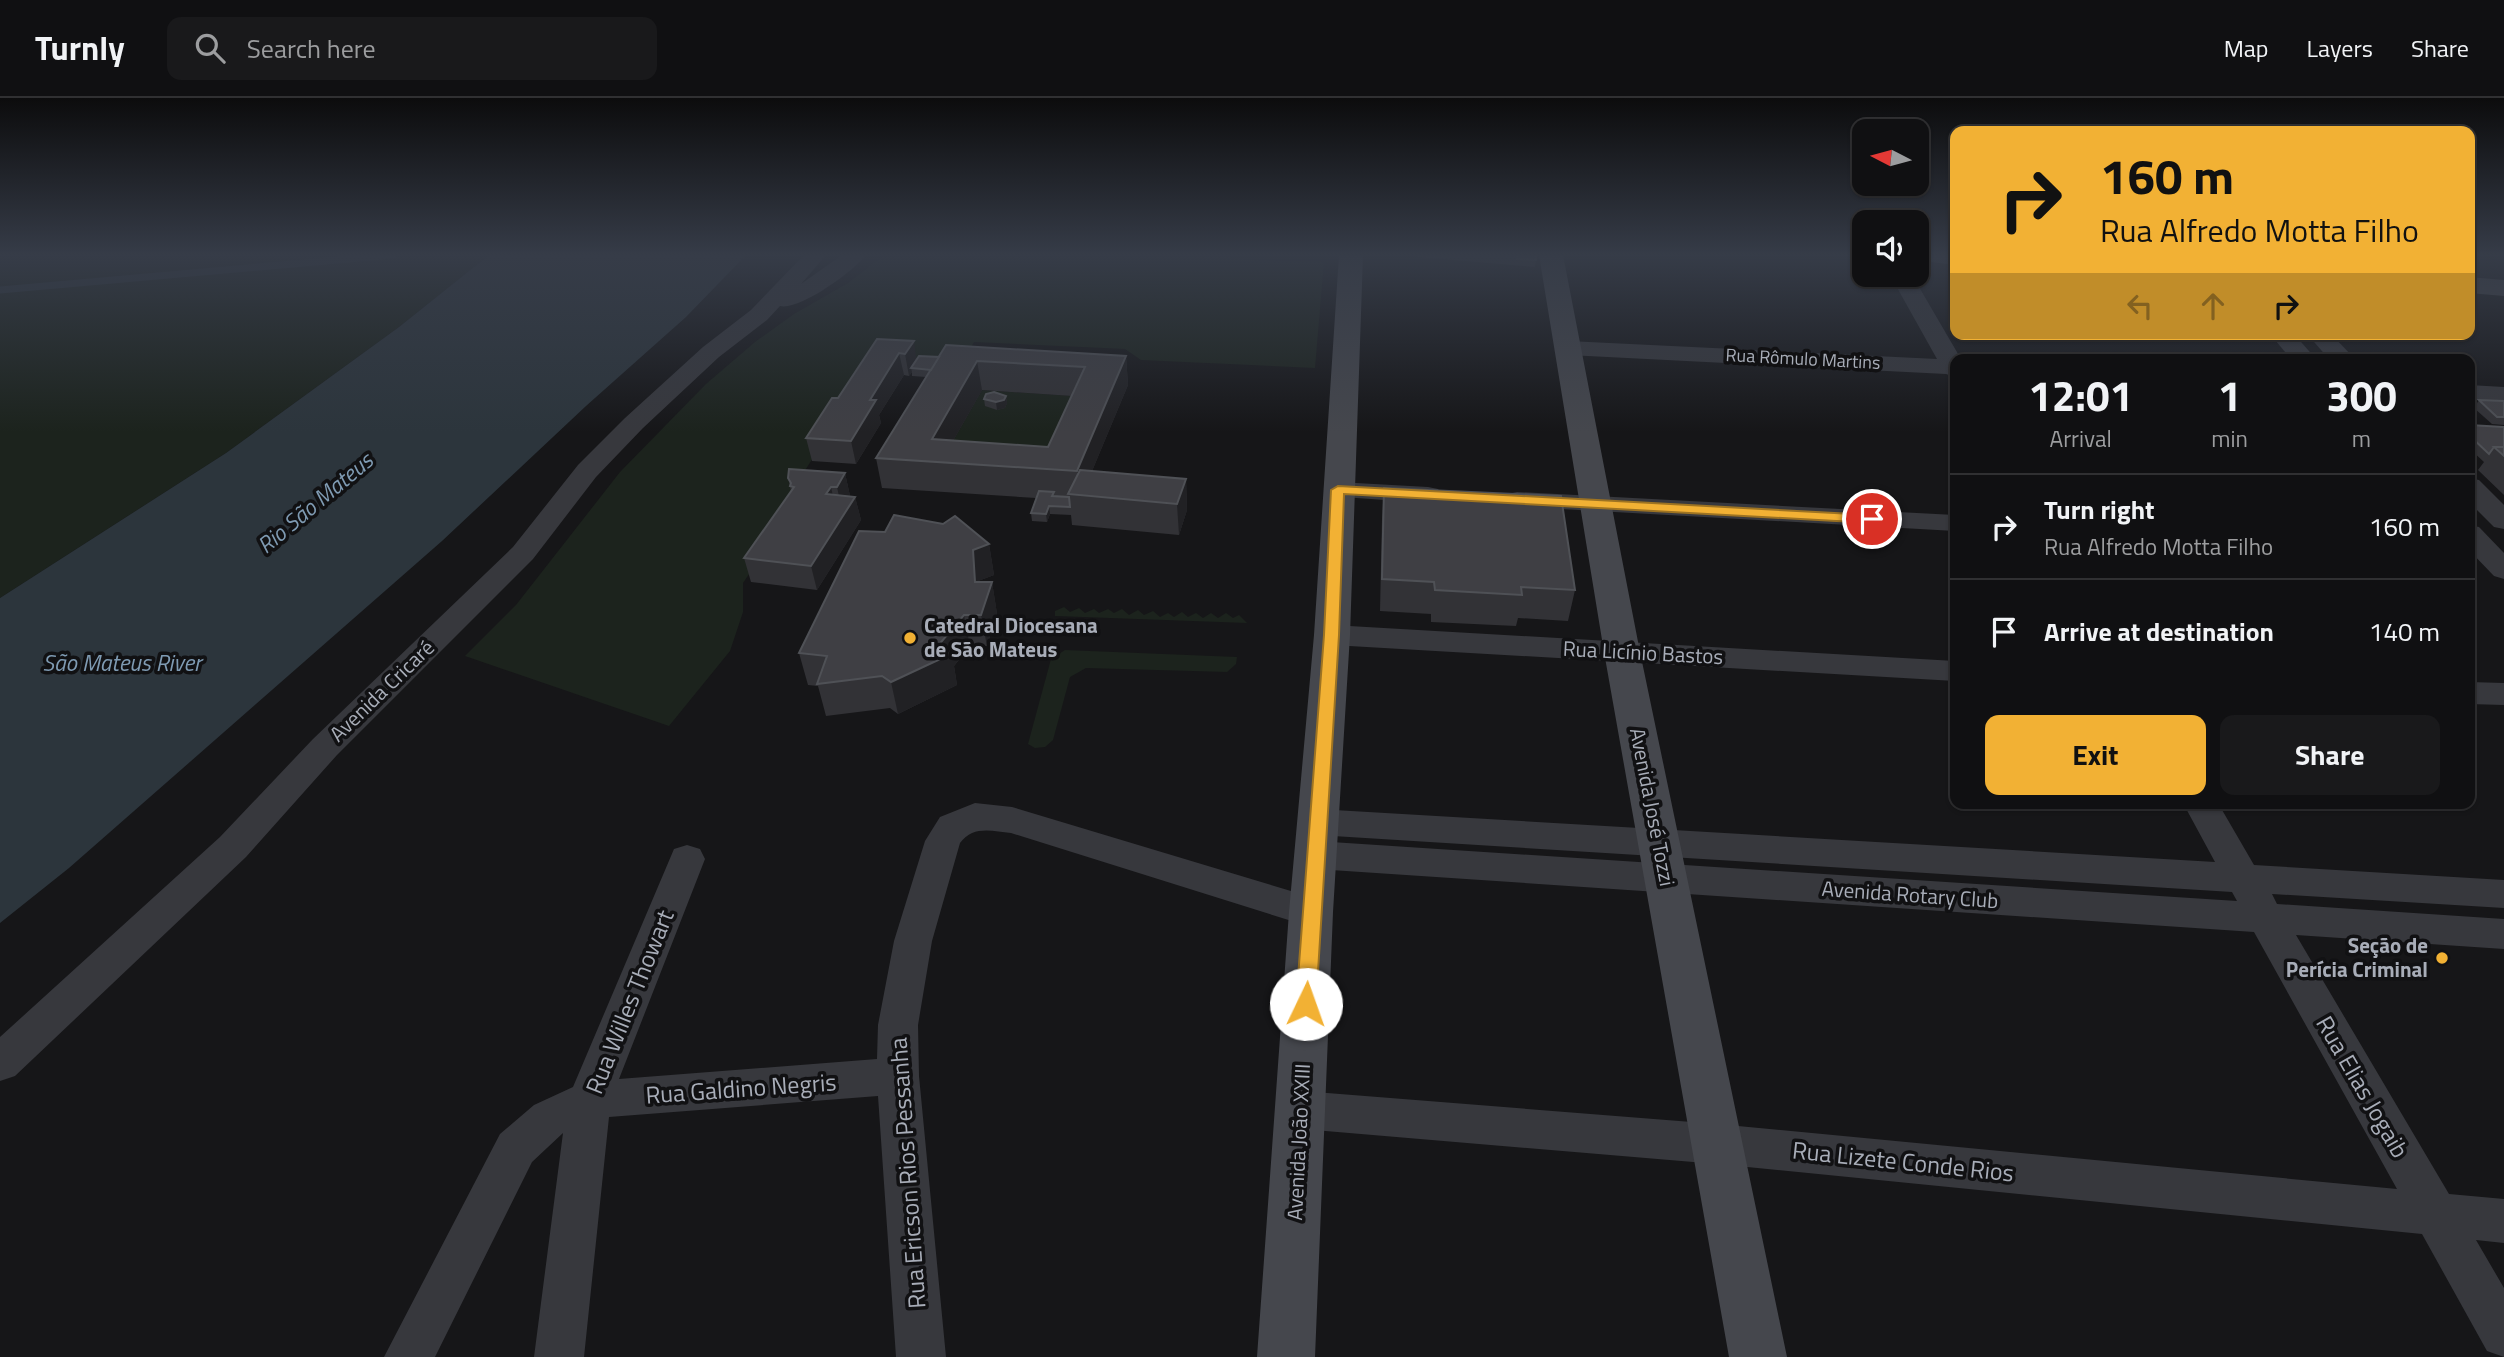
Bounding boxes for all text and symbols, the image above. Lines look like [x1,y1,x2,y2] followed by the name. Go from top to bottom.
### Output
[167,17,657,80] search box
[35,23,125,73] text: Turnly
[191,29,229,67] icon: search
[247,29,376,68] text: Search here
[2224,30,2269,66] text: Map
[2307,30,2373,66] text: Layers
[2411,30,2469,66] text: Share
[1852,119,1928,196] north arrow
[1852,119,1929,287] map controls
[2100,138,2234,213] text: 160 m
[1985,154,2076,245] icon: right
[2100,206,2419,254] text: Rua Alfredo Motta Filho
[1852,210,1929,287] button: sound
[2121,287,2159,325] icon: left
[2194,287,2232,325] icon: ahead
[2267,287,2305,325] icon: right
[1725,341,1881,376] street label: Rua Rômulo Martins
[2028,363,2133,427] text: 12:01
[2218,363,2241,427] text: 1
[2326,363,2397,427] text: 300
[2049,421,2112,456] text: Arrival
[2211,421,2248,456] text: min
[2352,421,2371,456] text: m
[249,442,382,562] water label: Rio São Mateus
[1842,489,1902,549] pin
[2044,490,2155,529] text: Turn right
[1853,500,1891,538] icon: arrive
[2369,507,2440,546] text: 160 m
[1985,508,2023,546] icon: right
[2044,529,2273,564] text: Rua Alfredo Motta Filho
[924,609,1098,665] place label: Catedral Diocesana de São Mateus
[2044,612,2274,651] text: Arrive at destination
[2369,612,2440,651] text: 140 m
[1985,613,2023,651] icon: arrive
[902,630,918,646] marker: Catedral Diocesana de São Mateus
[322,632,441,749] street label: Avenida Cricaré
[1562,632,1724,672] street label: Rua Licínio Bastos
[43,645,204,680] water label: São Mateus River
[1985,715,2206,795] button: Exit
[2220,715,2440,795] button: Share
[1622,725,1684,889] street label: Avenida José Tozzi
[1821,872,1999,916] street label: Avenida Rotary Club
[576,904,683,1099] street label: Rua Willes Thowart
[2286,929,2428,985] place label: Seção de Perícia Criminal
[2434,950,2450,966] marker: Seção de Perícia Criminal
[1269,967,1343,1041] position arrow
[2308,1009,2418,1164] street label: Rua Elias Jogaib
[880,1036,934,1310] street label: Rua Ericson Rios Pessanha
[644,1063,838,1113] street label: Rua Galdino Negris
[1278,1063,1318,1221] street label: Avenida João XXIII
[1791,1131,2016,1191] street label: Rua Lizete Conde Rios

